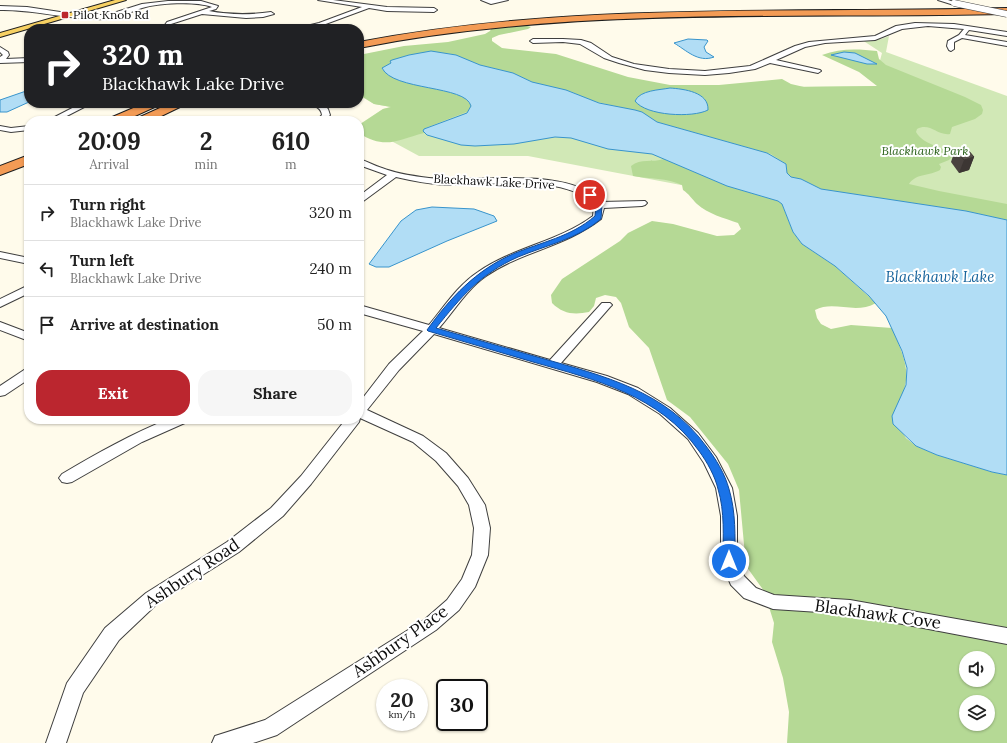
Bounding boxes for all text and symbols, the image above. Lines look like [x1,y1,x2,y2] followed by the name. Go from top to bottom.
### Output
[73,7,149,22] place label: Pilot Knob Rd
[60,10,70,20] marker: Pilot Knob Rd
[102,37,184,73] text: 320 m
[36,40,88,92] icon: right
[102,72,284,95] text: Blackhawk Lake Drive
[78,126,141,157] text: 20:09
[200,126,213,157] text: 2
[271,126,310,157] text: 610
[882,143,968,158] park label: Blackhawk Park
[89,156,129,173] text: Arrival
[195,156,218,173] text: min
[285,156,297,173] text: m
[433,171,556,192] street label: Blackhawk Lake Drive
[573,178,607,212] pin
[579,184,601,206] icon: arrive
[70,195,146,214] text: Turn right
[36,202,58,224] icon: right
[309,203,352,222] text: 320 m
[70,214,202,231] text: Blackhawk Lake Drive
[70,251,134,270] text: Turn left
[36,258,58,280] icon: left
[309,259,352,278] text: 240 m
[886,267,994,286] water label: Blackhawk Lake
[70,270,202,287] text: Blackhawk Lake Drive
[36,314,58,336] icon: arrive
[70,315,219,334] text: Arrive at destination
[317,315,352,334] text: 50 m
[36,370,190,416] button: Exit
[198,370,352,416] button: Share
[140,533,243,613] street label: Ashbury Road
[708,540,750,582] position arrow
[813,594,943,634] street label: Blackhawk Cove
[347,600,452,683] street label: Ashbury Place
[959,651,995,731] map controls
[959,651,995,687] button: sound
[436,679,488,731] speed limit sign: 30
[390,687,414,712] text: 20
[959,695,995,731] button: layers
[388,708,416,721] text: km/h

